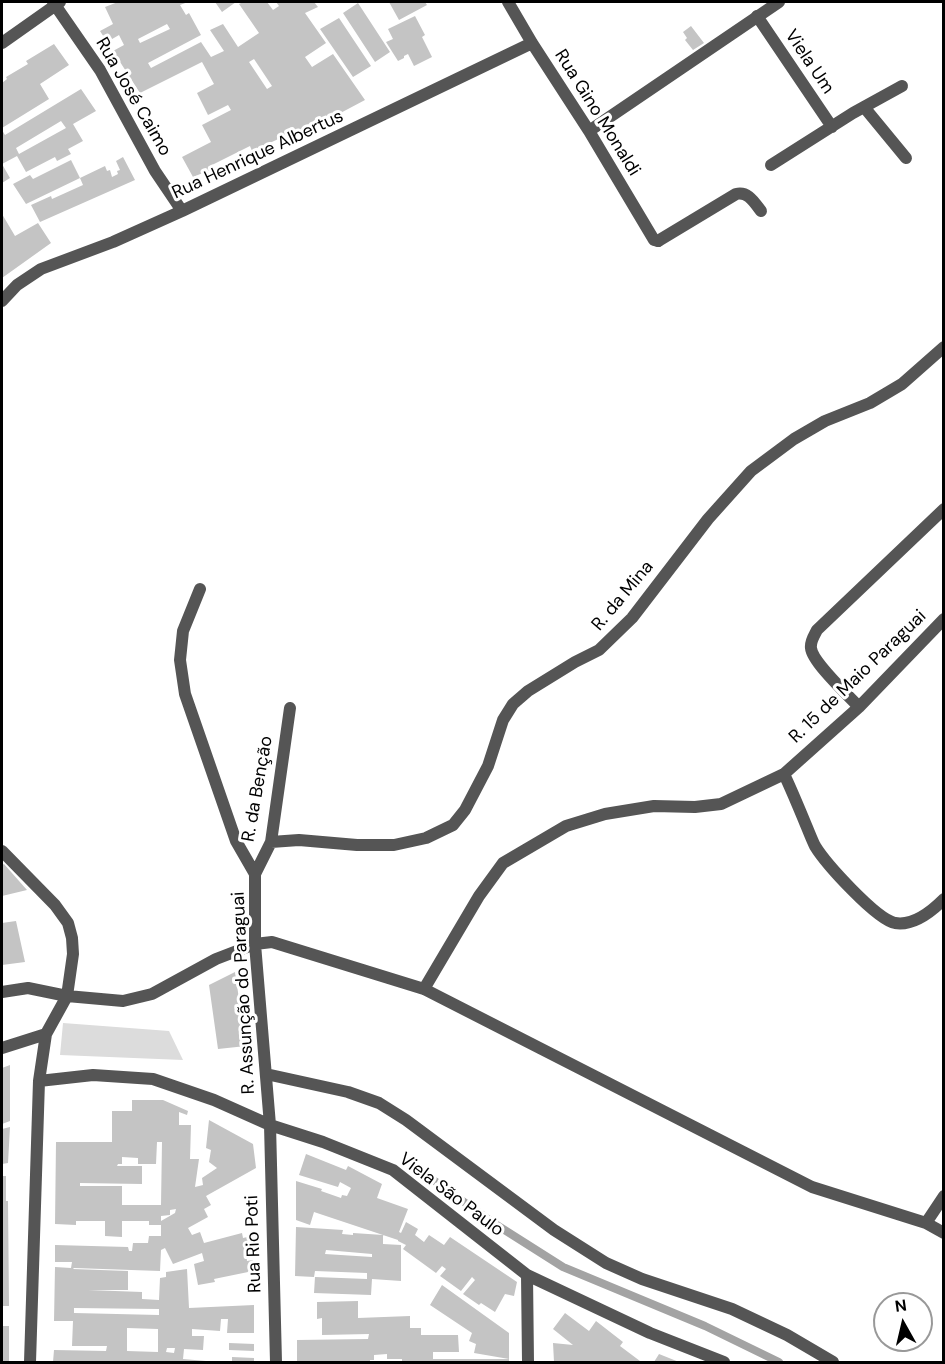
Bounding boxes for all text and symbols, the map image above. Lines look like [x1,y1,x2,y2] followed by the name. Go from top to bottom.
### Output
[780,26,838,98] street label: Viela Um
[90,34,176,160] street label: Rua José Caimo
[549,46,645,180] street label: Rua Gino Monaldi
[169,106,347,204] street label: Rua Henrique Albertus
[588,557,658,635] street label: R. da Mina
[785,606,931,748] street label: R. 15 de Maio Paraguai
[238,734,278,844] street label: R. da Benção
[228,891,260,1095] street label: R. Assunção do Paraguai
[394,1149,508,1241] street label: Viela São Paulo
[242,1195,266,1293] street label: Rua Rio Poti
[873,1292,933,1352] north arrow
[893,1294,908,1317] text: N

